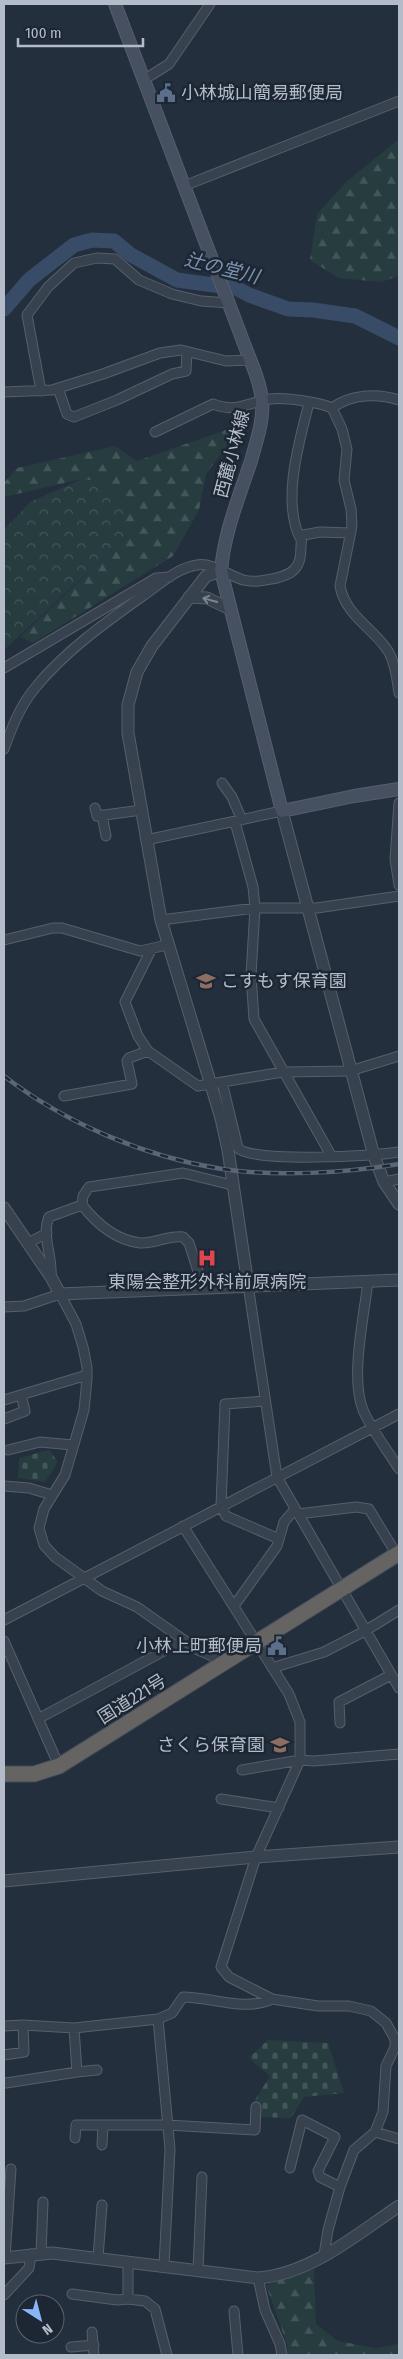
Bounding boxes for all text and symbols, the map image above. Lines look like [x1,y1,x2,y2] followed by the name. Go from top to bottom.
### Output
[18,15,142,47] scale bar
[25,24,62,42] text: 100 m
[155,82,177,104] public building icon: 小林城山簡易郵便局
[181,82,343,104] place label: 小林城山簡易郵便局
[182,248,264,289] water label: 辻の堂川
[210,408,254,500] street label: 西麓小林線
[203,594,219,604] one-way arrow
[195,970,217,992] school or university icon: こすもす保育園
[221,970,347,992] place label: こすもす保育園
[196,1247,218,1269] hospital icon: 東陽会整形外科前原病院
[108,1271,306,1293] place label: 東陽会整形外科前原病院
[136,1635,262,1657] place label: 小林上町郵便局
[266,1635,288,1657] public building icon: 小林上町郵便局
[94,1669,170,1729] street label: 国道221号
[157,1734,265,1756] place label: さくら保育園
[269,1734,291,1756] school or university icon: さくら保育園
[15,2294,65,2344] north arrow
[39,2320,56,2338] text: N

